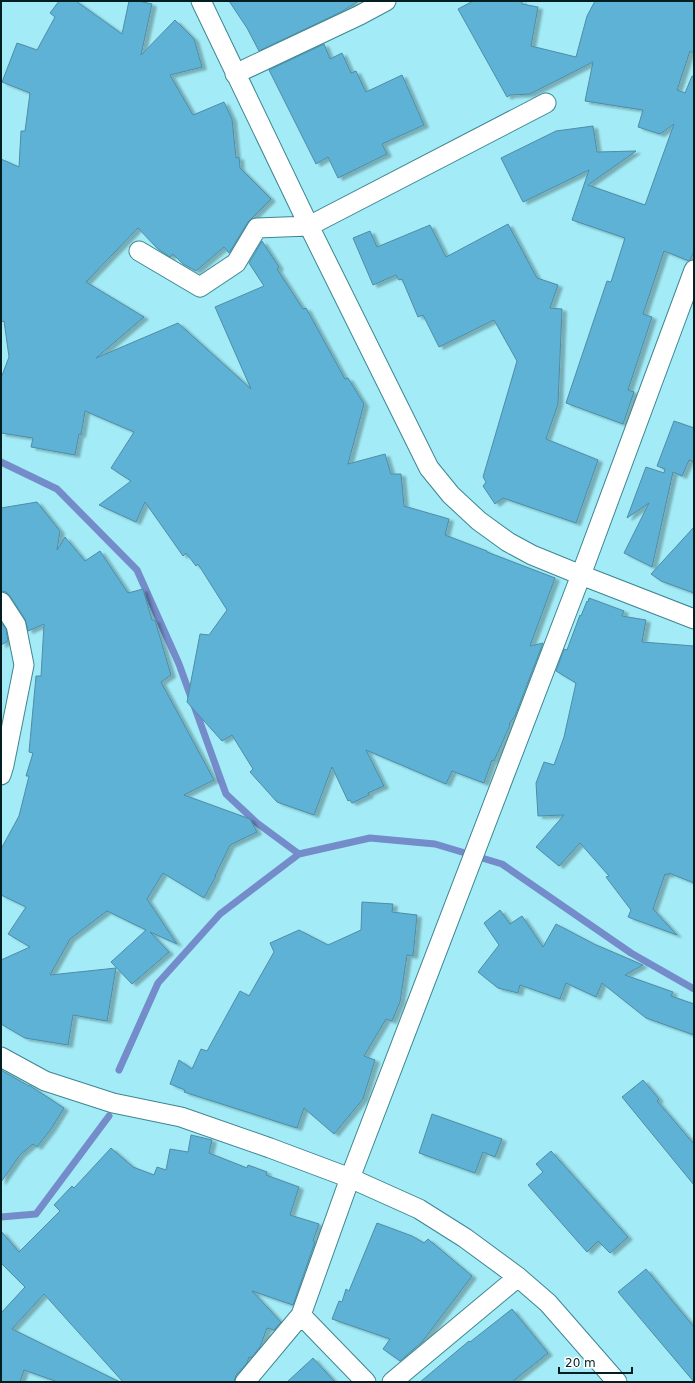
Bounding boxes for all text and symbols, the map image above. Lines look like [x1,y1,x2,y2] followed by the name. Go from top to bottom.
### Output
[559,1349,632,1375] scale bar
[565,1356,596,1370] text: 20 m

